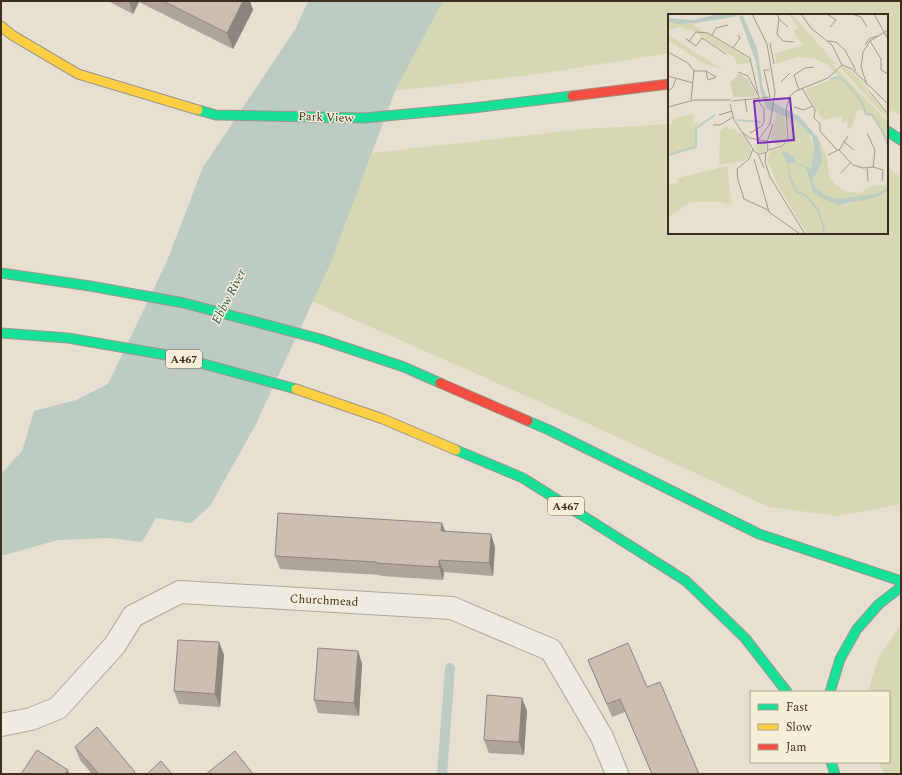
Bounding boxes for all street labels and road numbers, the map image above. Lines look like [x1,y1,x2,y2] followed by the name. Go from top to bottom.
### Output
[298,107,355,128] street label: Park View
[166,350,202,368] road number: A467
[548,497,584,515] road number: A467
[289,589,359,612] street label: Churchmead

